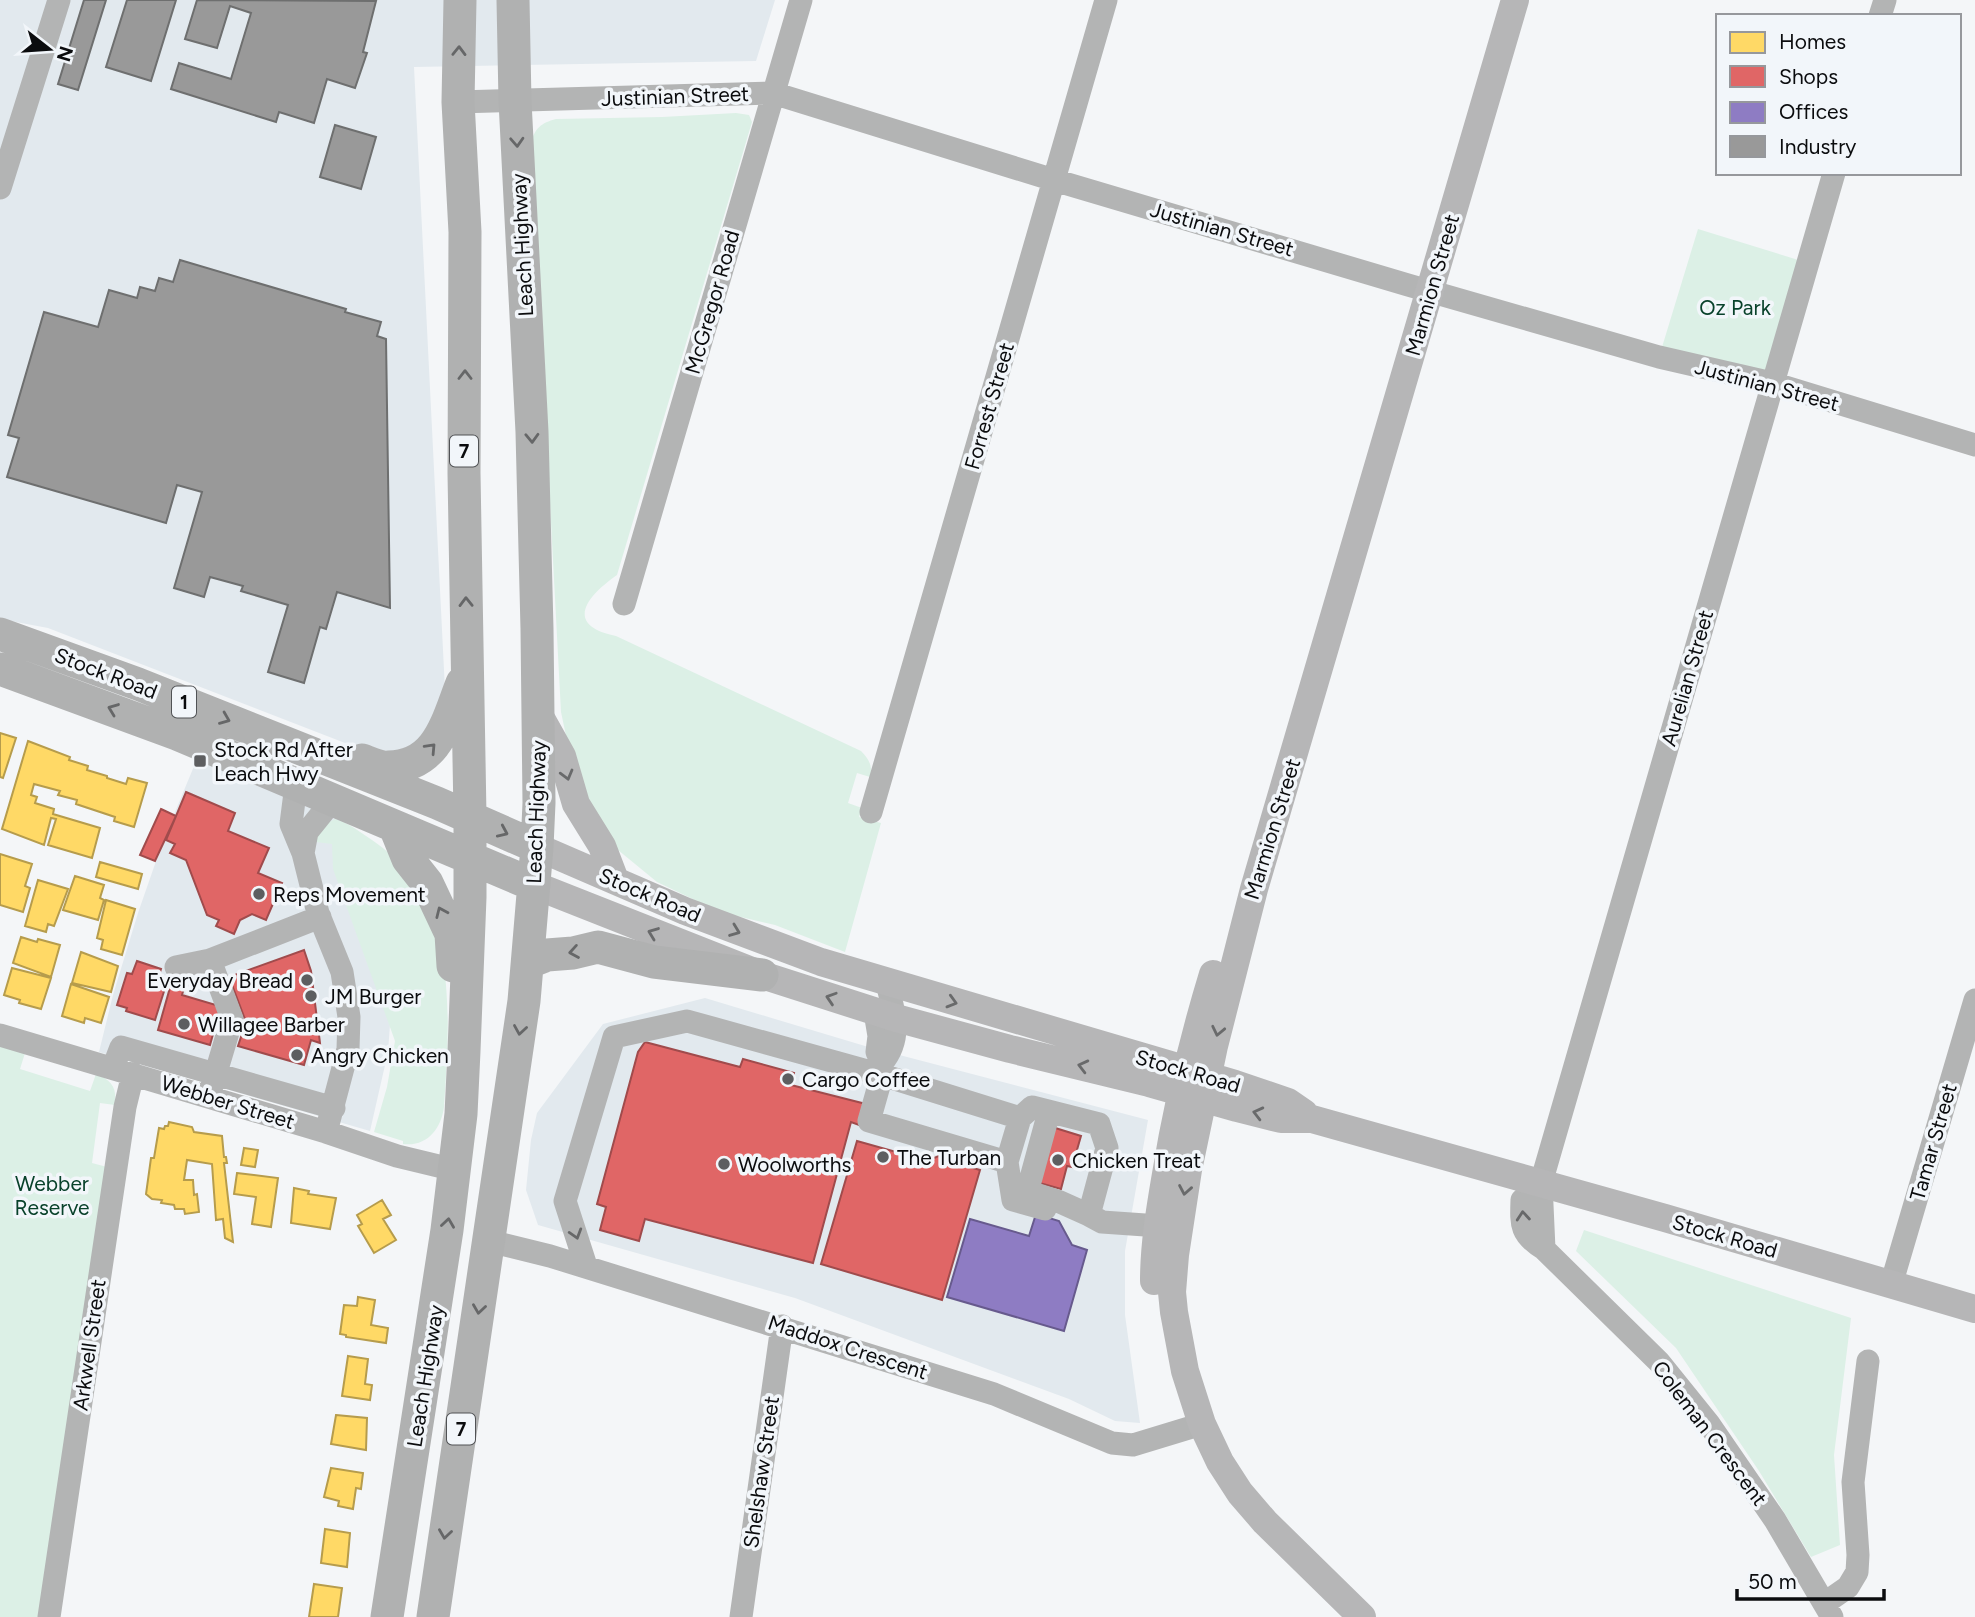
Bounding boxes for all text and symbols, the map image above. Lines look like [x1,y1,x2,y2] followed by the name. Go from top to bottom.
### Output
[14,14,84,84] north arrow
[1716,14,1961,175] legend
[1779,29,1846,54] text: Homes
[52,43,78,64] text: N
[451,45,467,56] one-way arrow
[1779,64,1838,89] text: Shops
[601,81,750,111] street label: Justinian Street
[1779,99,1848,124] text: Offices
[1779,134,1856,159] text: Industry
[509,136,524,147] one-way arrow
[506,173,538,317] street label: Leach Highway
[1147,197,1297,261] street label: Justinian Street
[1400,211,1464,359] street label: Marmion Street
[679,227,745,377] street label: McGregor Road
[1699,295,1772,320] park label: Oz Park
[959,340,1019,472] street label: Forrest Street
[1692,354,1842,416] street label: Justinian Street
[457,369,473,379] one-way arrow
[525,433,540,444] one-way arrow
[450,436,478,466] road number: 7
[458,596,474,607] one-way arrow
[1656,607,1718,749] street label: Aurelian Street
[51,642,161,704] street label: Stock Road
[172,687,196,718] road number: 1
[108,704,120,718] one-way arrow
[218,710,230,724] one-way arrow
[214,737,353,786] place label: Stock Rd After Leach Hwy
[521,740,551,884] street label: Leach Highway
[422,743,435,756] one-way arrow
[192,753,208,769] marker: Stock Rd After Leach Hwy
[1239,755,1305,903] street label: Marmion Street
[559,768,573,780] one-way arrow
[496,824,508,838] one-way arrow
[595,862,705,928] street label: Stock Road
[273,882,426,907] place label: Reps Movement
[251,886,267,902] marker: Reps Movement
[435,907,449,920] one-way arrow
[729,922,741,936] one-way arrow
[647,927,659,941] one-way arrow
[569,944,580,959] one-way arrow
[147,968,293,993] place label: Everyday Bread
[299,972,315,988] marker: Everyday Bread
[325,984,421,1009] place label: JM Burger
[303,988,319,1004] marker: JM Burger
[825,992,837,1006] one-way arrow
[946,993,958,1008] one-way arrow
[198,1012,345,1037] place label: Willagee Barber
[176,1016,192,1032] marker: Willagee Barber
[513,1024,528,1035] one-way arrow
[1211,1025,1226,1037] one-way arrow
[311,1043,449,1068] place label: Angry Chicken
[1133,1044,1243,1098] street label: Stock Road
[289,1047,305,1063] marker: Angry Chicken
[1077,1060,1089,1074] one-way arrow
[802,1067,930,1092] place label: Cargo Coffee
[158,1070,298,1134] street label: Webber Street
[780,1071,796,1087] marker: Cargo Coffee
[1904,1081,1962,1203] street label: Tamar Street
[1252,1107,1264,1121] one-way arrow
[897,1145,1001,1170] place label: The Turban
[1072,1148,1201,1173] place label: Chicken Treat
[875,1149,891,1165] marker: The Turban
[738,1152,851,1177] place label: Woolworths
[1050,1152,1066,1168] marker: Chicken Treat
[716,1156,732,1172] marker: Woolworths
[14,1171,90,1220] park label: Webber Reserve
[1178,1183,1193,1195] one-way arrow
[1670,1209,1780,1263] street label: Stock Road
[1516,1210,1531,1221] one-way arrow
[441,1217,456,1229] one-way arrow
[567,1227,582,1239] one-way arrow
[67,1278,111,1412] street label: Arkwell Street
[401,1303,449,1449] street label: Leach Highway
[471,1303,486,1314] one-way arrow
[765,1309,931,1385] street label: Maddox Crescent
[1647,1356,1773,1510] street label: Coleman Crescent
[738,1394,784,1550] street label: Shelshaw Street
[447,1414,475,1444] road number: 7
[438,1528,453,1540] one-way arrow
[1737,1558,1884,1602] scale bar
[1748,1569,1797,1594] text: 50 m

